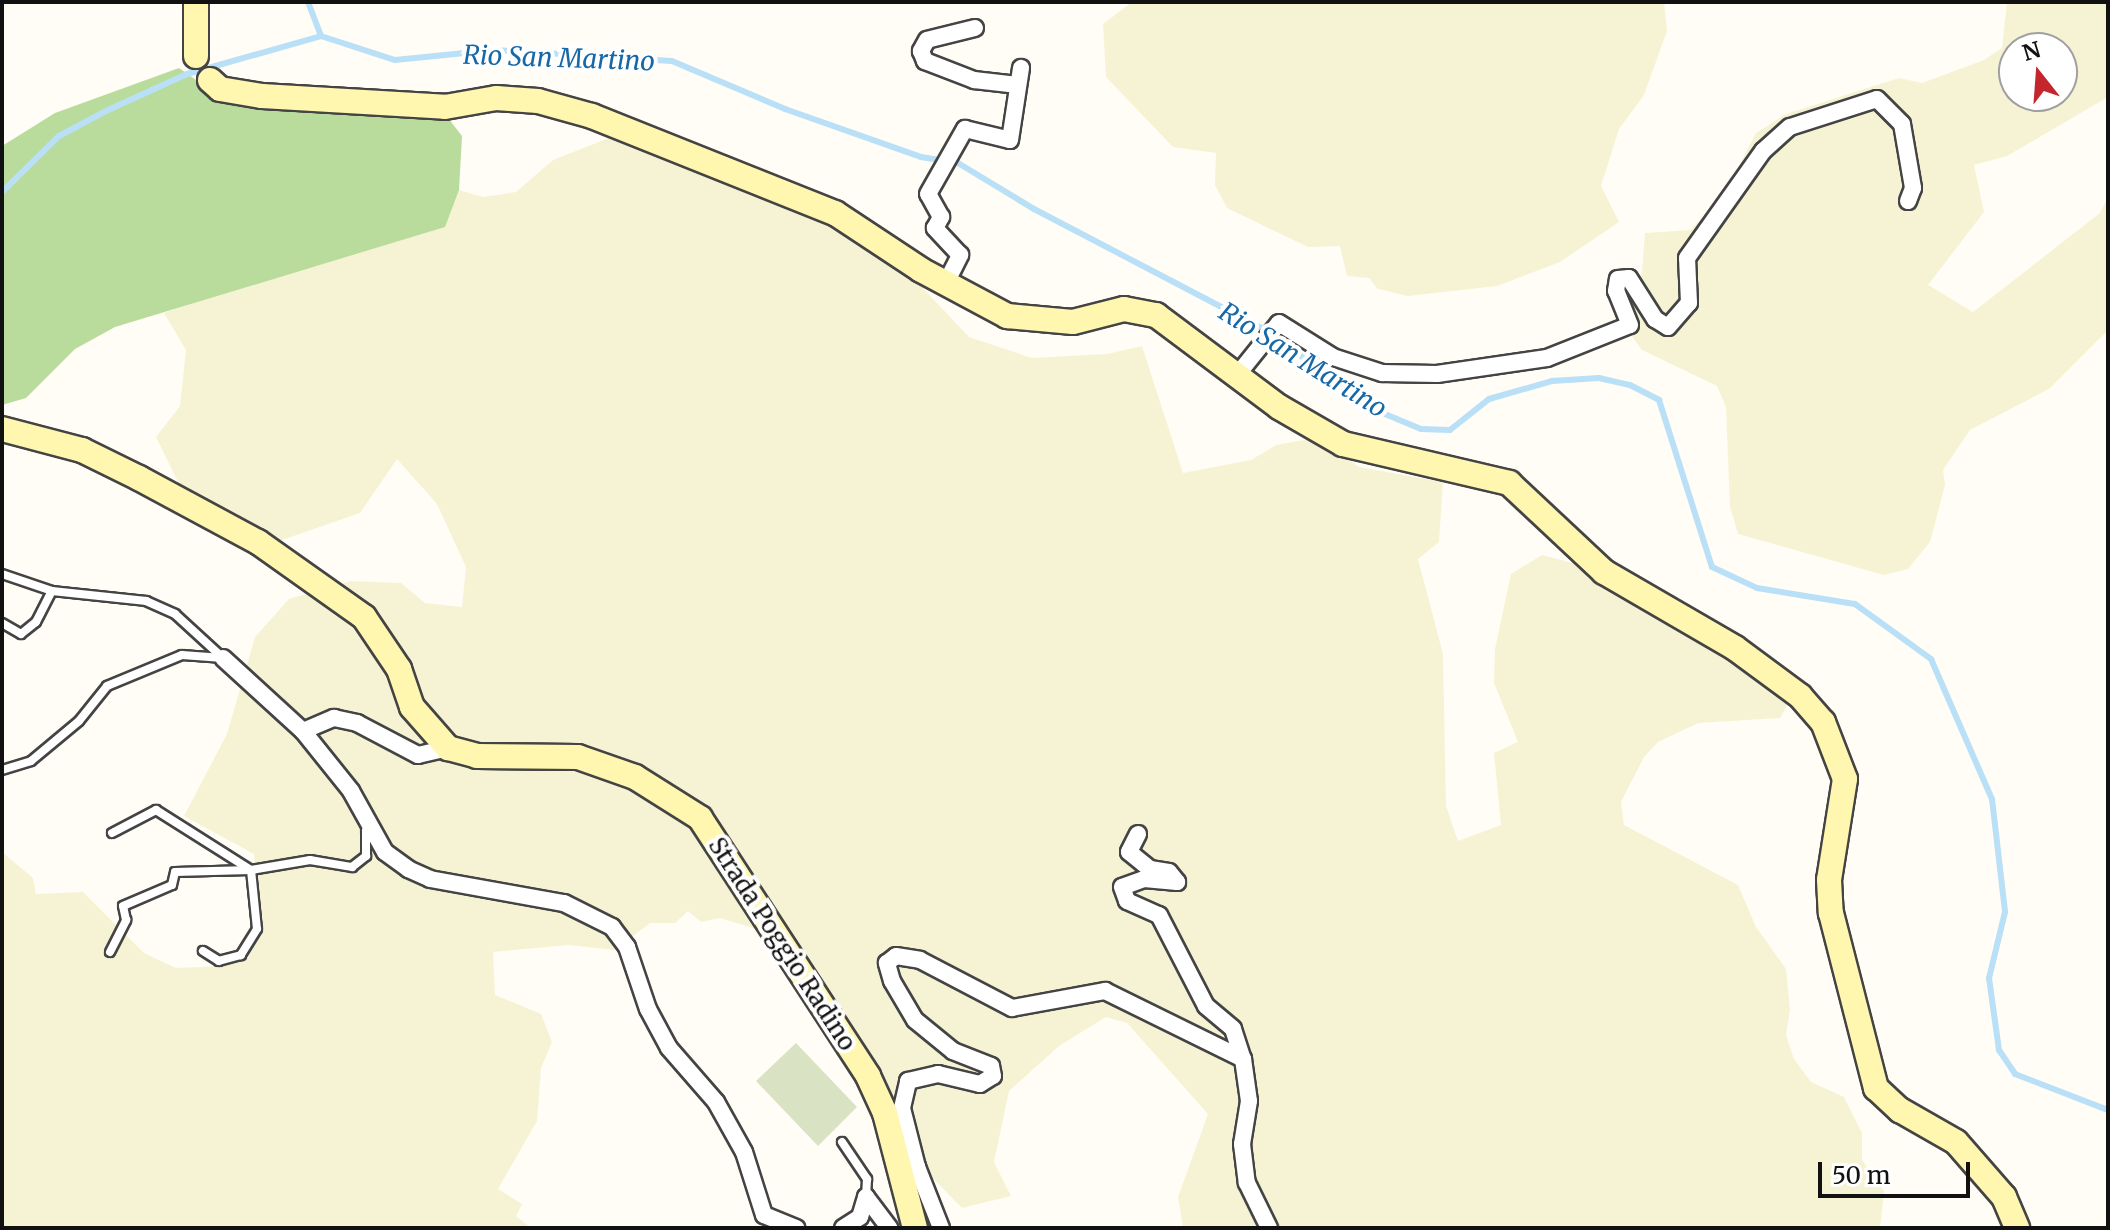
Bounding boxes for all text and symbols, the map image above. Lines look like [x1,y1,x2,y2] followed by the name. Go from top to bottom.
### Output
[1998,32,2078,112] north arrow
[2019,35,2044,67] text: N
[463,39,655,77] water label: Rio San Martino
[1213,296,1393,424] water label: Rio San Martino
[702,832,862,1056] street label: Strada Poggio Radino
[1822,1146,1974,1196] scale bar
[1832,1160,1891,1191] text: 50 m

